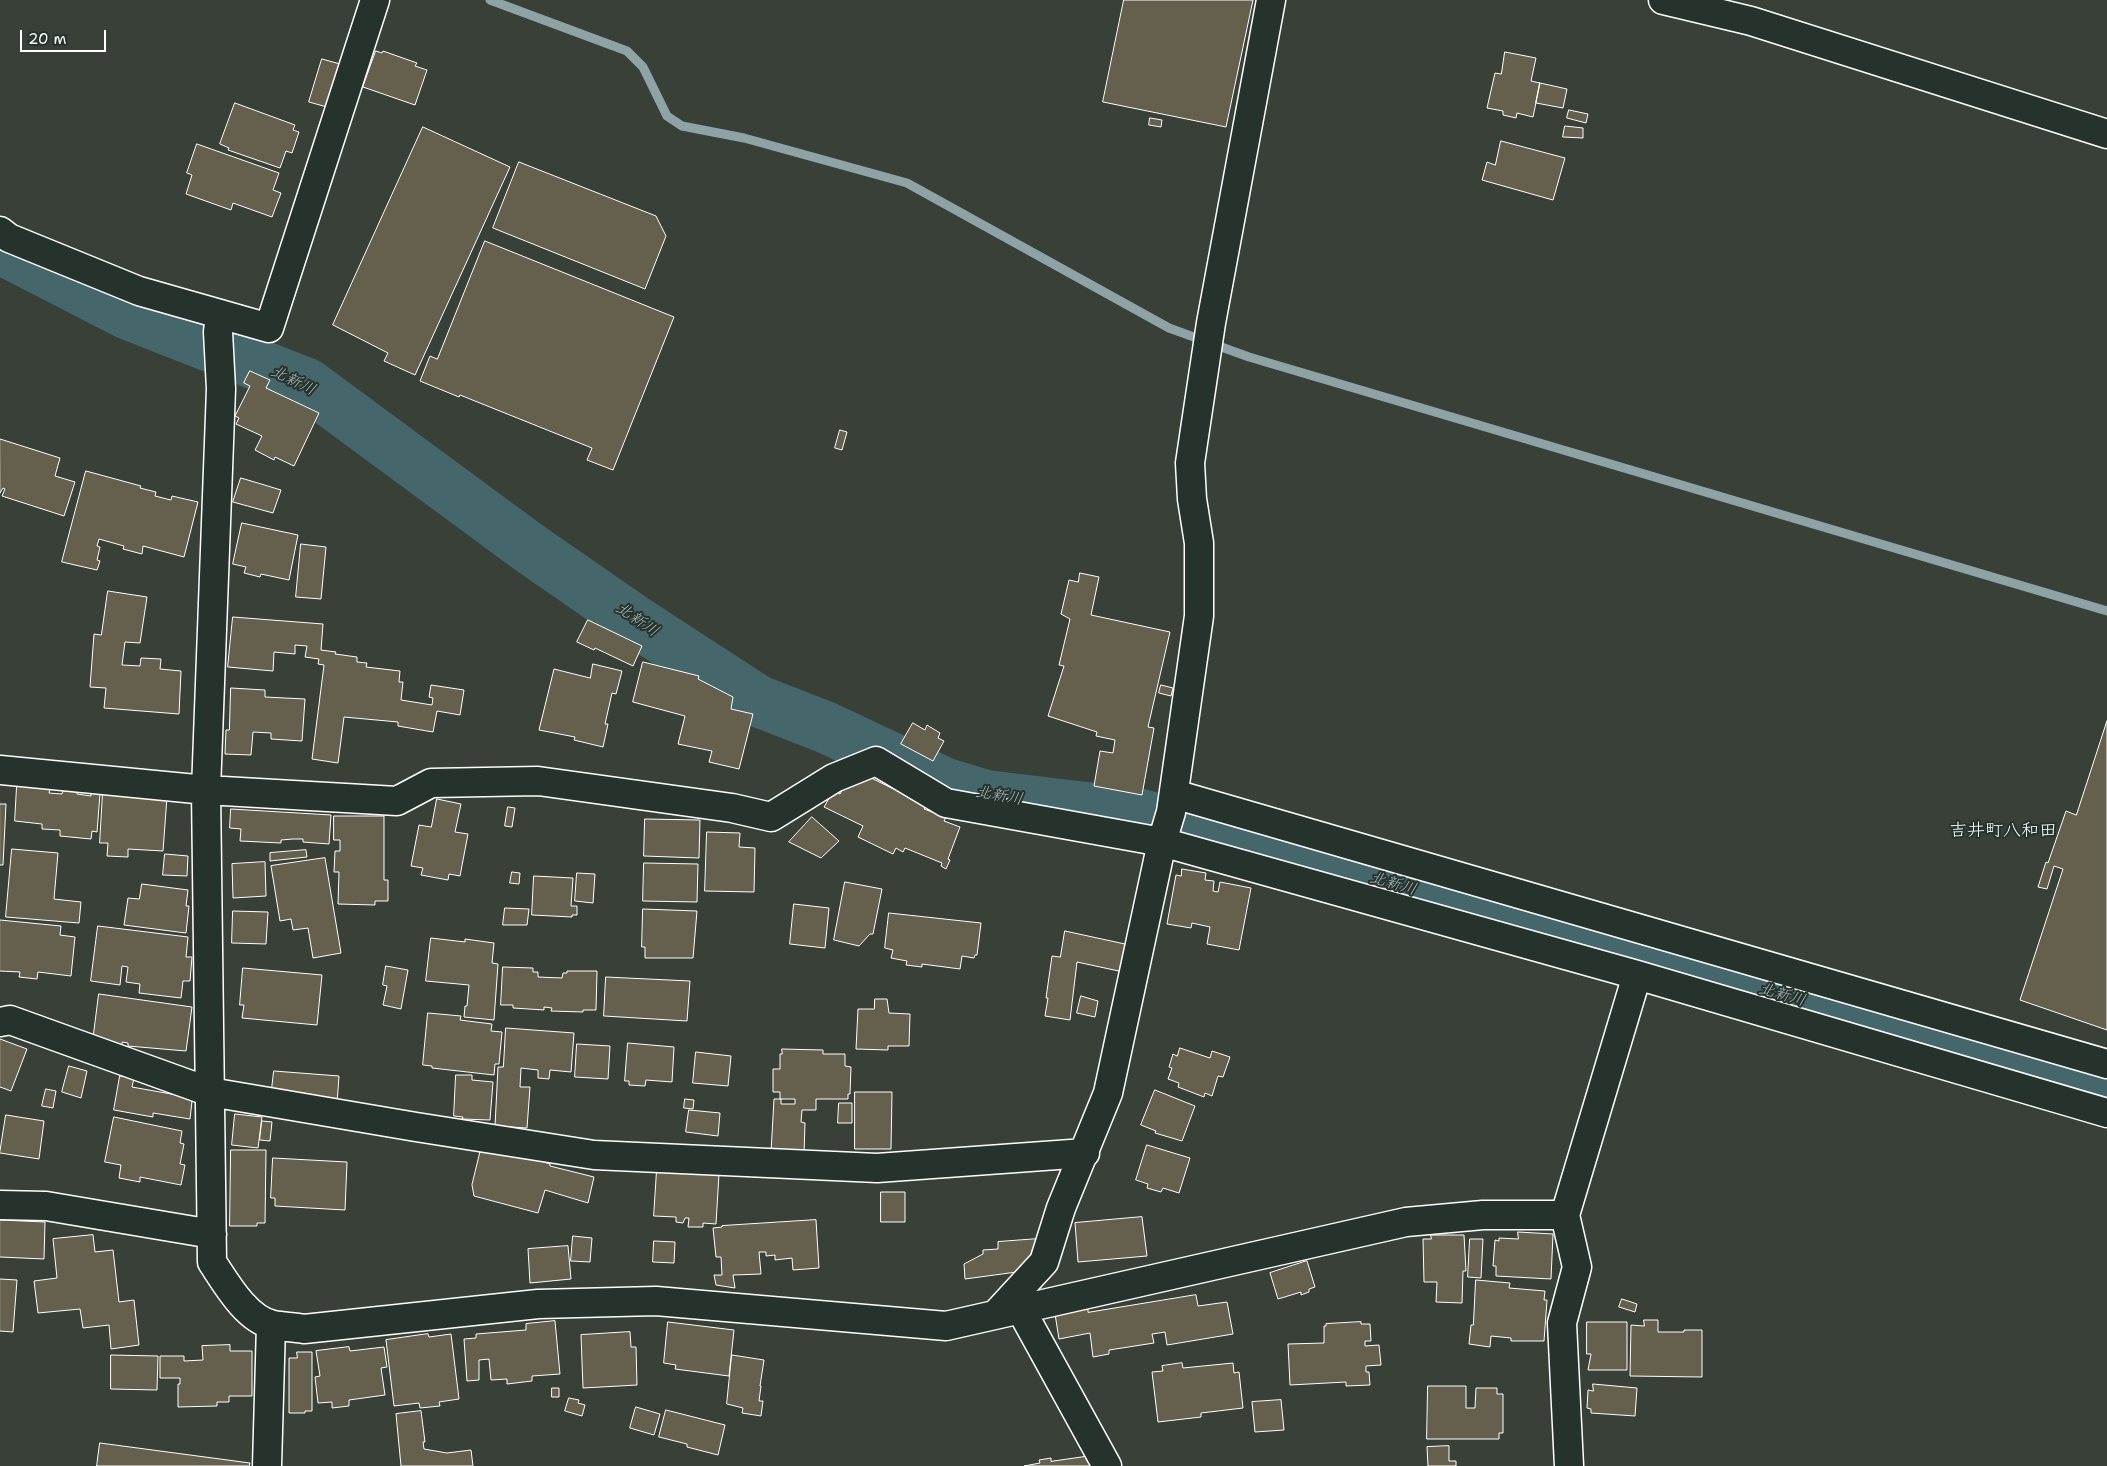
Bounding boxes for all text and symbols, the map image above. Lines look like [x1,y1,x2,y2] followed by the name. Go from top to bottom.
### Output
[22,20,109,52] scale bar
[28,29,67,49] text: 20 m
[267,362,319,400] water label: 北新川
[612,599,662,641] water label: 北新川
[974,782,1024,810] water label: 北新川
[1949,820,2057,842] district label: 吉井町八和田
[1367,868,1419,900] water label: 北新川
[1756,979,1808,1011] water label: 北新川

